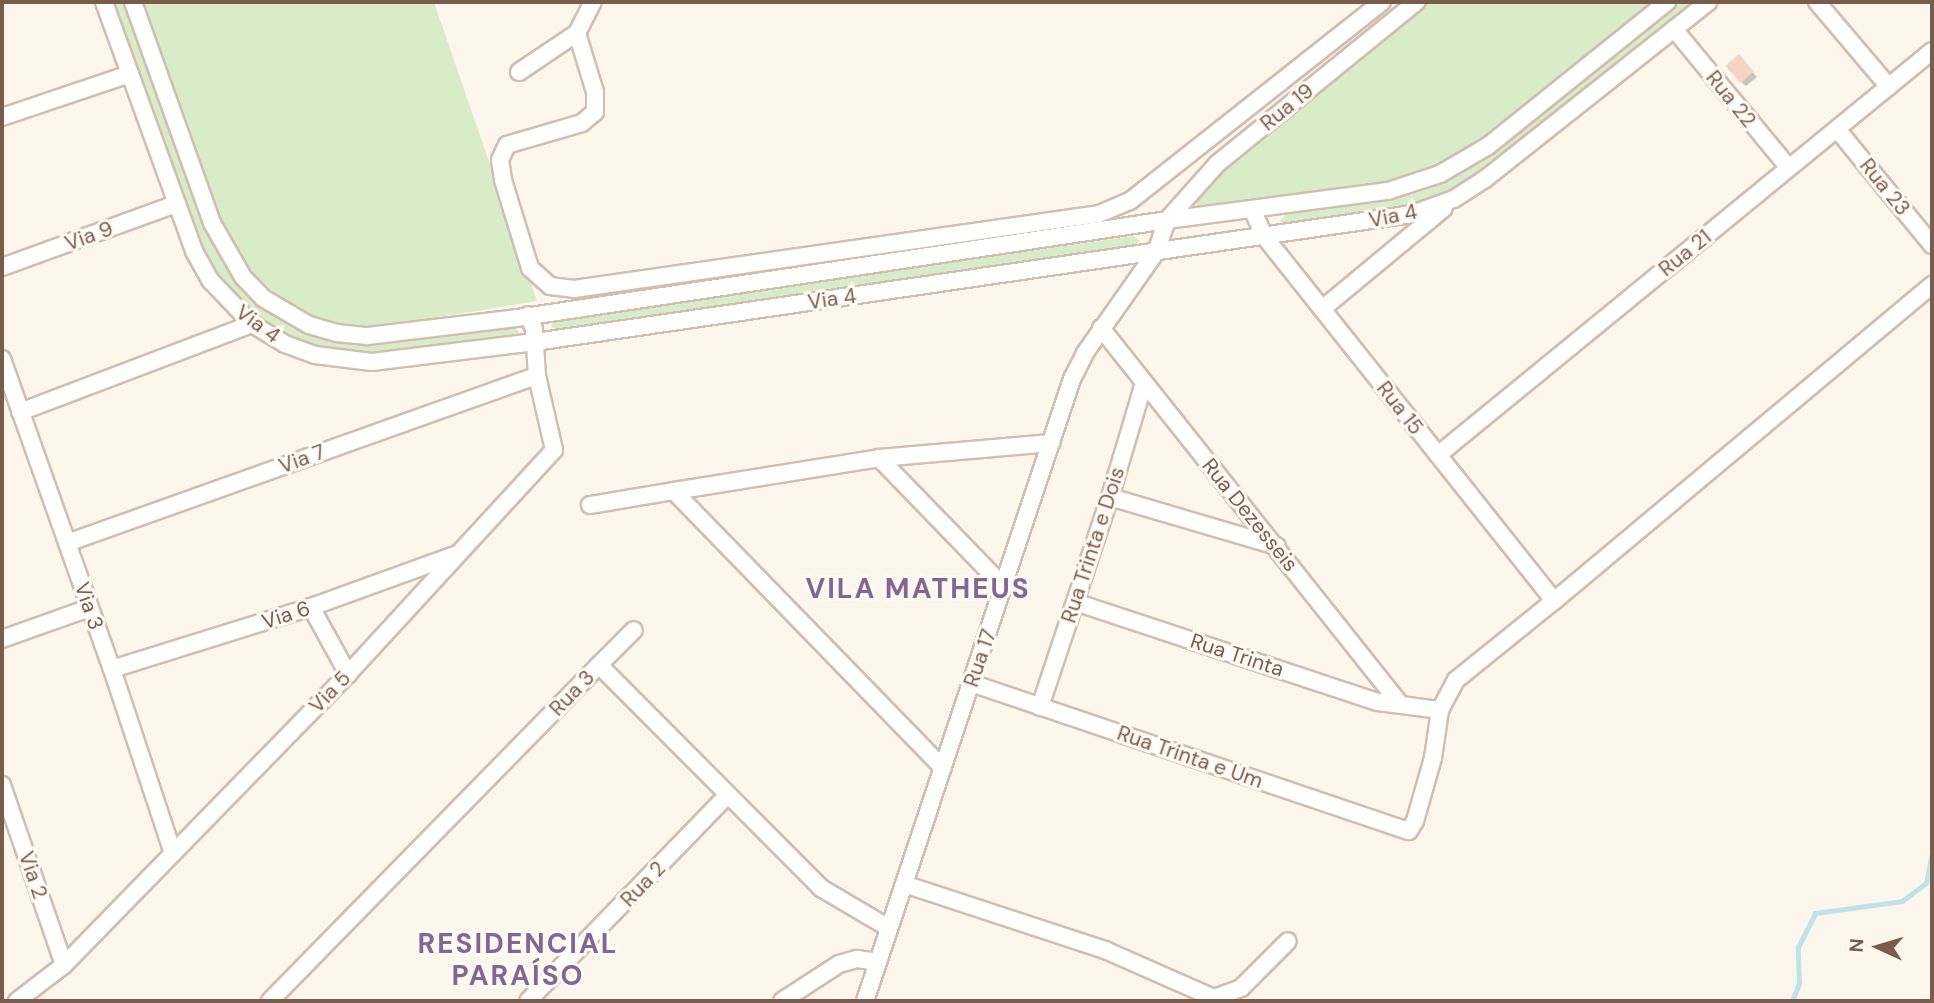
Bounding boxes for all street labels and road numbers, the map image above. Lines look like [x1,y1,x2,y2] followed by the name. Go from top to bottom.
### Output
[1701,66,1761,132] street label: Rua 22
[1255,78,1319,136] street label: Rua 19
[1854,153,1916,221] street label: Rua 23
[1367,199,1419,233] street label: Via 4
[62,216,116,256] street label: Via 9
[1654,224,1716,282] street label: Rua 21
[806,283,858,315] street label: Via 4
[231,299,285,349] street label: Via 4
[1371,376,1429,440] street label: Rua 15
[275,439,329,479] street label: Via 7
[1197,453,1303,577] street label: Rua Dezesseis
[1056,464,1130,626] street label: Rua Trinta e Dois
[69,579,109,633] street label: Via 3
[259,595,313,635] street label: Via 6
[958,626,1002,690] street label: Rua 17
[1187,628,1287,682] street label: Rua Trinta
[544,665,600,721] street label: Rua 3
[304,666,356,718] street label: Via 5
[1114,720,1266,794] street label: Rua Trinta e Um
[13,848,53,902] street label: Via 2
[615,856,671,912] street label: Rua 2

